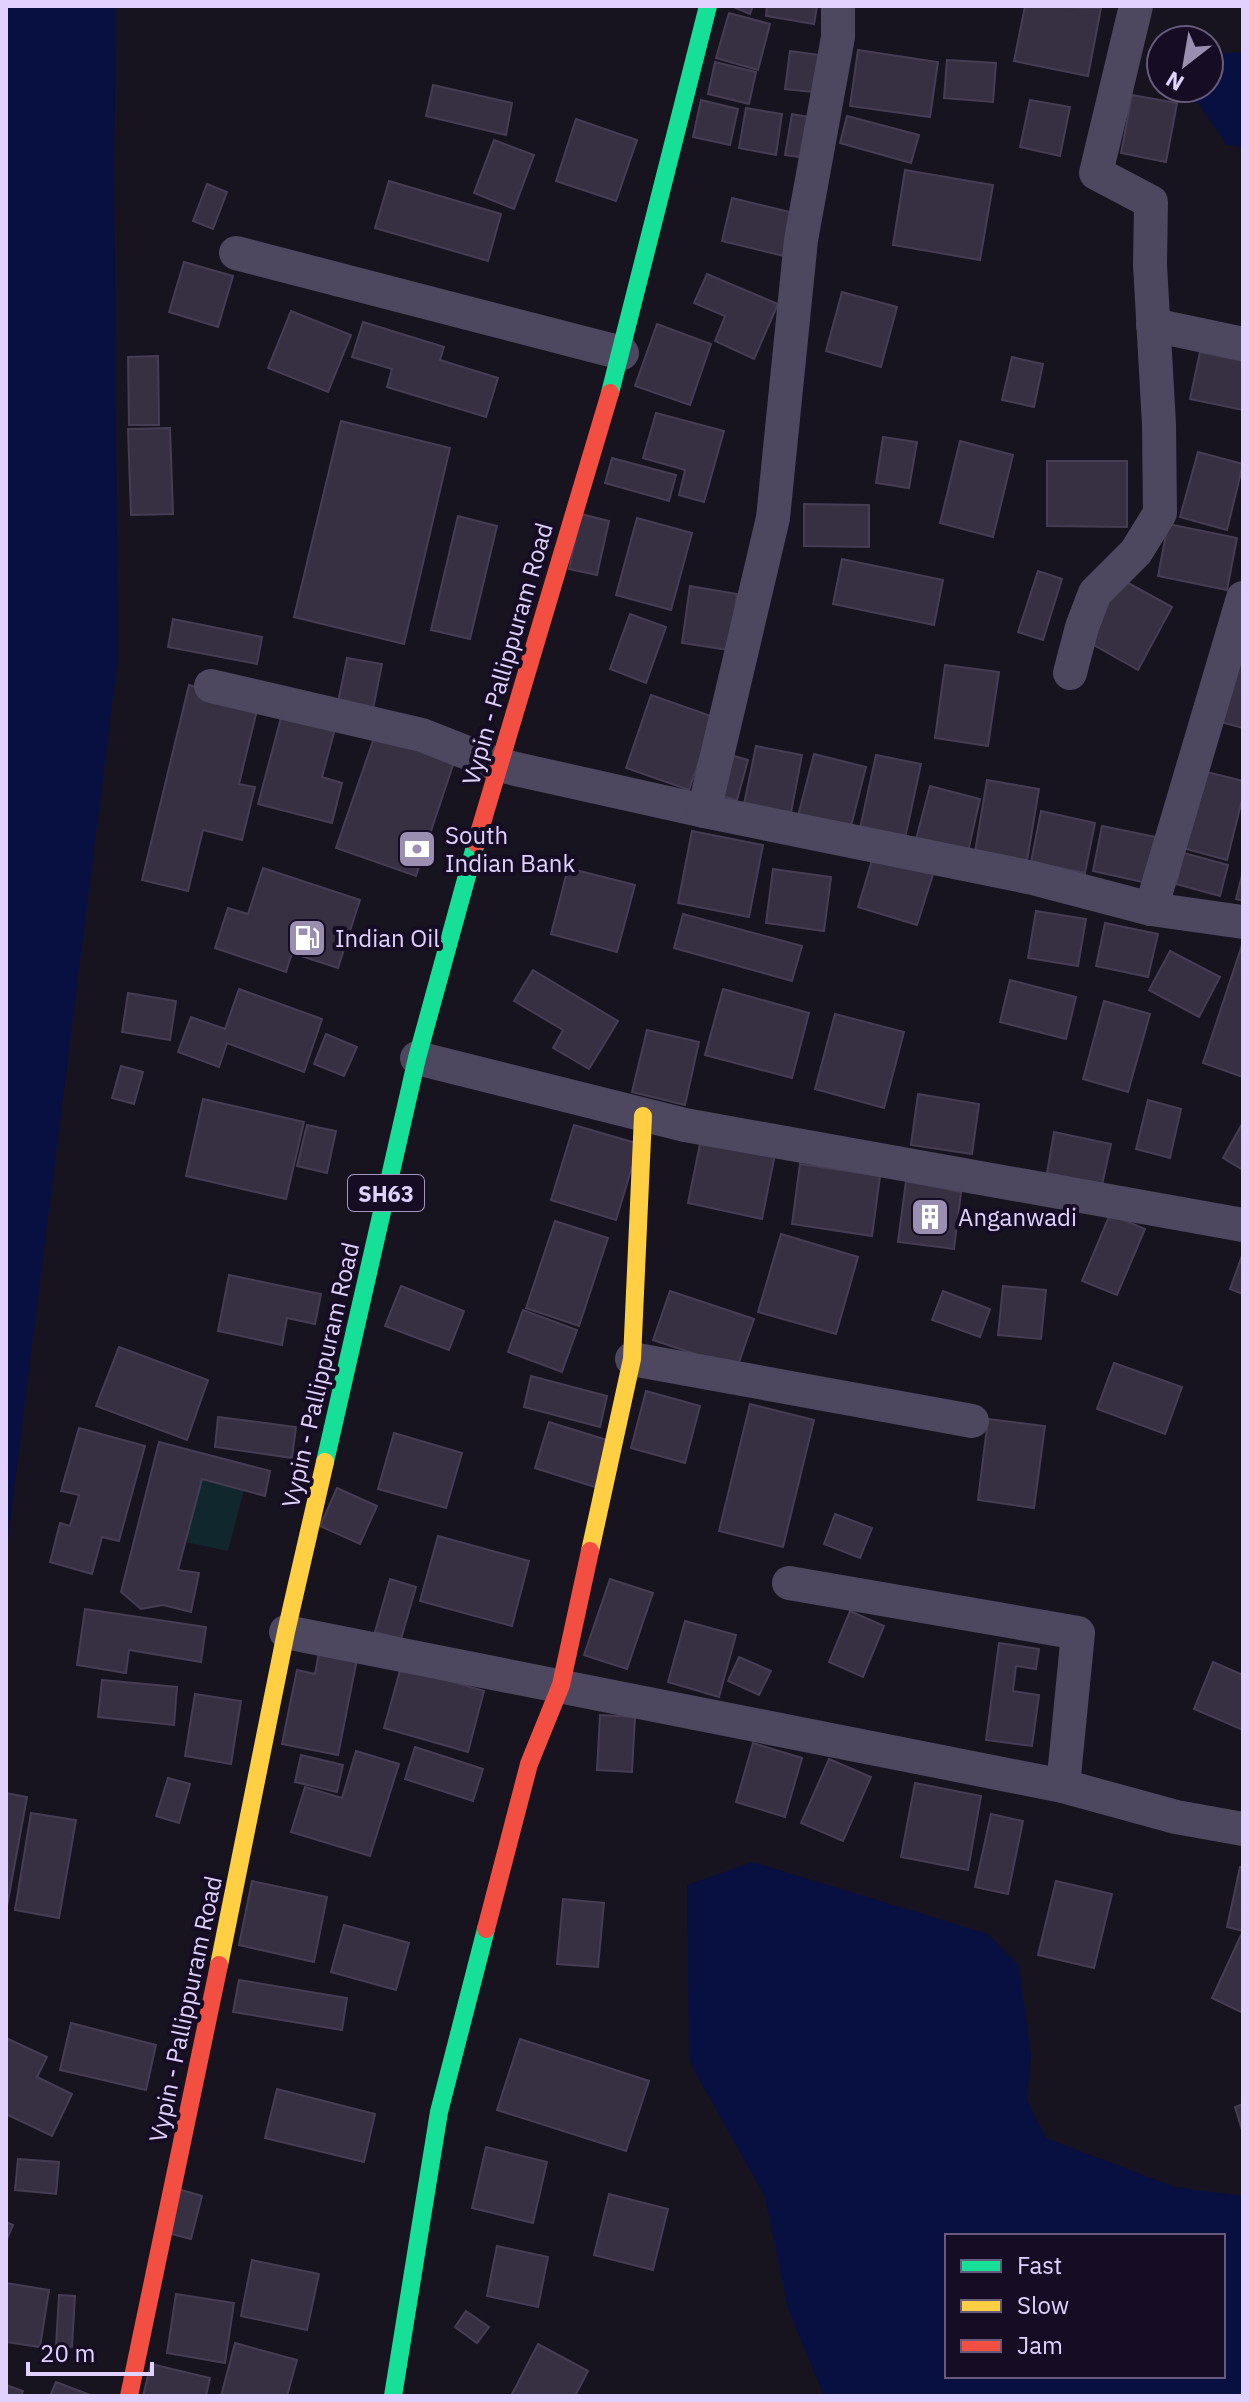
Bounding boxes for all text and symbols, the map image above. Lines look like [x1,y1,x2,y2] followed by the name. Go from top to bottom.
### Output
[1145,24,1225,104] north arrow
[1160,65,1189,98] text: N
[454,519,560,789] street label: Vypin - Pallippuram Road
[445,819,575,879] place label: South Indian Bank
[396,828,438,870] bank icon: South Indian Bank
[286,917,328,959] fuel station icon: Indian Oil
[335,922,440,954] place label: Indian Oil
[348,1175,424,1211] road number: SH63
[909,1196,951,1238] building icon: Anganwadi
[958,1201,1077,1233] place label: Anganwadi
[274,1239,366,1511] street label: Vypin - Pallippuram Road
[141,1873,229,2145] street label: Vypin - Pallippuram Road
[945,2234,1225,2378] legend
[1017,2249,1062,2281] text: Fast
[1017,2289,1069,2321] text: Slow
[28,2326,152,2376] scale bar
[1017,2329,1063,2361] text: Jam
[40,2337,95,2369] text: 20 m

